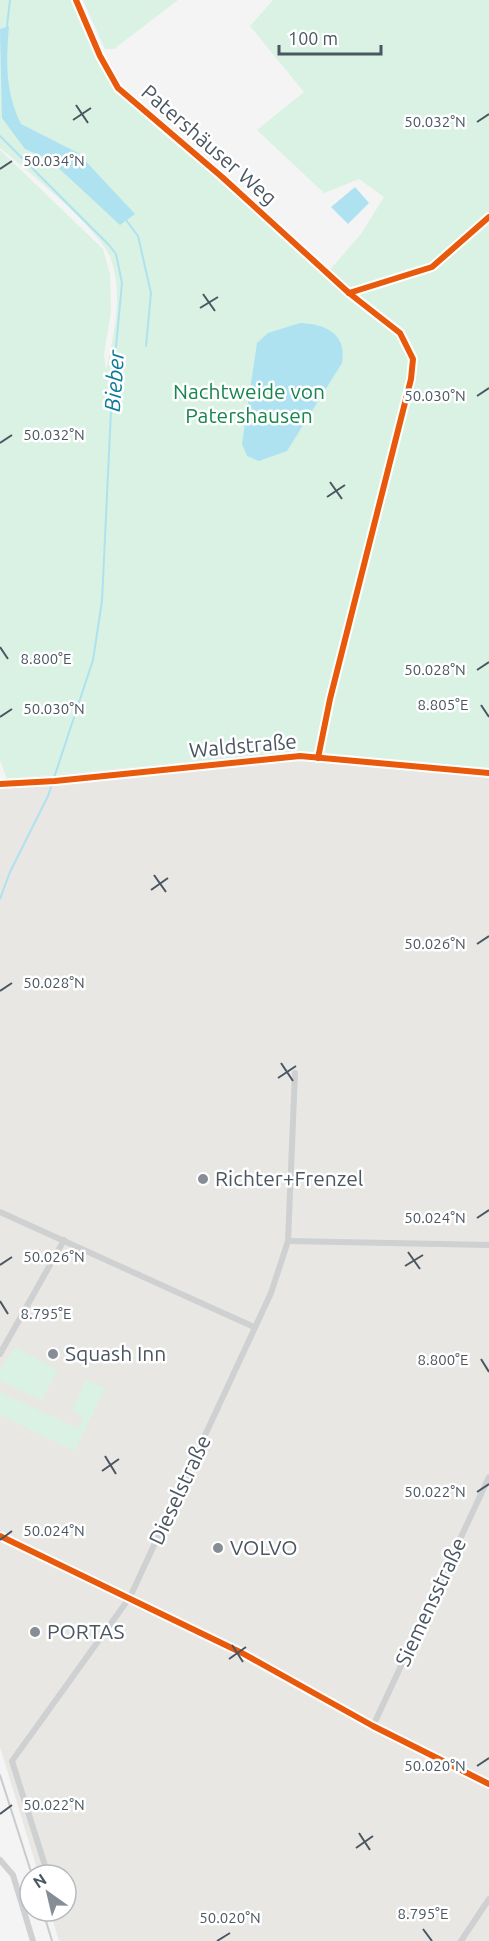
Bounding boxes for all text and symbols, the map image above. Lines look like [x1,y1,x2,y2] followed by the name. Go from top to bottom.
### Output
[279,18,381,56] scale bar
[288,28,338,48] text: 100 m
[137,79,282,209] street label: Patershäuser Weg
[404,113,466,130] text: 50.032°N
[23,152,85,169] text: 50.034°N
[99,349,128,413] water label: Bieber
[173,379,325,427] park label: Nachtweide von Patershausen
[404,387,466,404] text: 50.030°N
[23,426,85,443] text: 50.032°N
[21,650,71,667] text: 8.800°E
[404,661,466,678] text: 50.028°N
[418,696,468,713] text: 8.805°E
[23,700,85,717] text: 50.030°N
[188,728,298,762] street label: Waldstraße
[404,935,466,952] text: 50.026°N
[23,974,85,991] text: 50.028°N
[215,1166,363,1190] place label: Richter+Frenzel
[196,1172,210,1186] marker: Richter+Frenzel
[404,1209,466,1226] text: 50.024°N
[23,1248,85,1265] text: 50.026°N
[21,1305,71,1322] text: 8.795°E
[65,1341,166,1365] place label: Squash Inn
[46,1347,60,1361] marker: Squash Inn
[418,1351,468,1368] text: 8.800°E
[143,1431,215,1548] street label: Dieselstraße
[404,1483,466,1500] text: 50.022°N
[23,1522,85,1539] text: 50.024°N
[390,1534,470,1670] street label: Siemensstraße
[230,1535,298,1559] place label: VOLVO
[211,1541,225,1555] marker: VOLVO
[47,1619,124,1643] place label: PORTAS
[28,1625,42,1639] marker: PORTAS
[404,1757,466,1774] text: 50.020°N
[23,1796,85,1813] text: 50.022°N
[18,1863,78,1923] north arrow
[30,1870,50,1891] text: N
[398,1905,448,1922] text: 8.795°E
[199,1909,261,1926] text: 50.020°N

